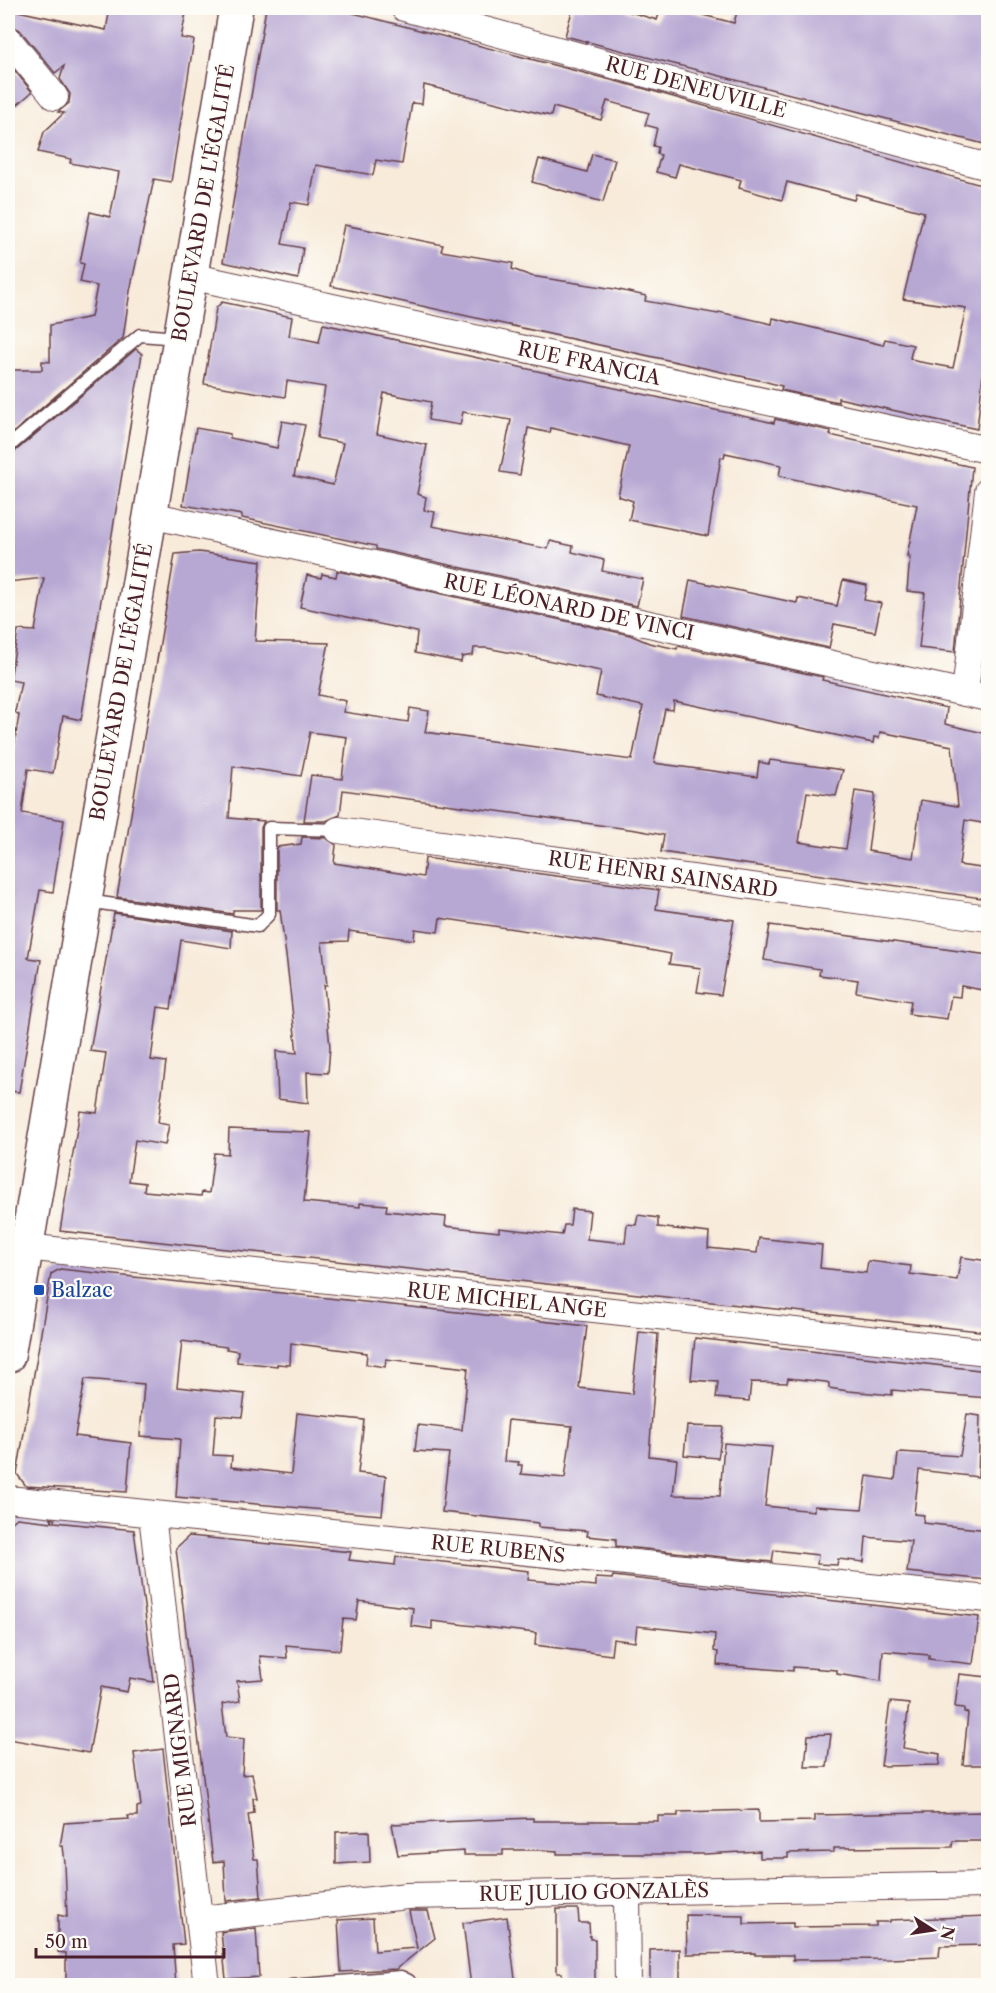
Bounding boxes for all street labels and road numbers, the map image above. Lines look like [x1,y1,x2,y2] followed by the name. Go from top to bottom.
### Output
[603,51,789,123] street label: RUE DENEUVILLE
[166,62,239,344] street label: BOULEVARD DE L'ÉGALITÉ
[515,336,664,390] street label: RUE FRANCIA
[84,541,157,823] street label: BOULEVARD DE L'ÉGALITÉ
[442,568,697,645] street label: RUE LÉONARD DE VINCI
[547,846,779,902] street label: RUE HENRI SAINSARD
[406,1278,608,1322] street label: RUE MICHEL ANGE
[430,1530,566,1568] street label: RUE RUBENS
[159,1672,201,1828] street label: RUE MIGNARD
[479,1877,709,1906] street label: RUE JULIO GONZALÈS

